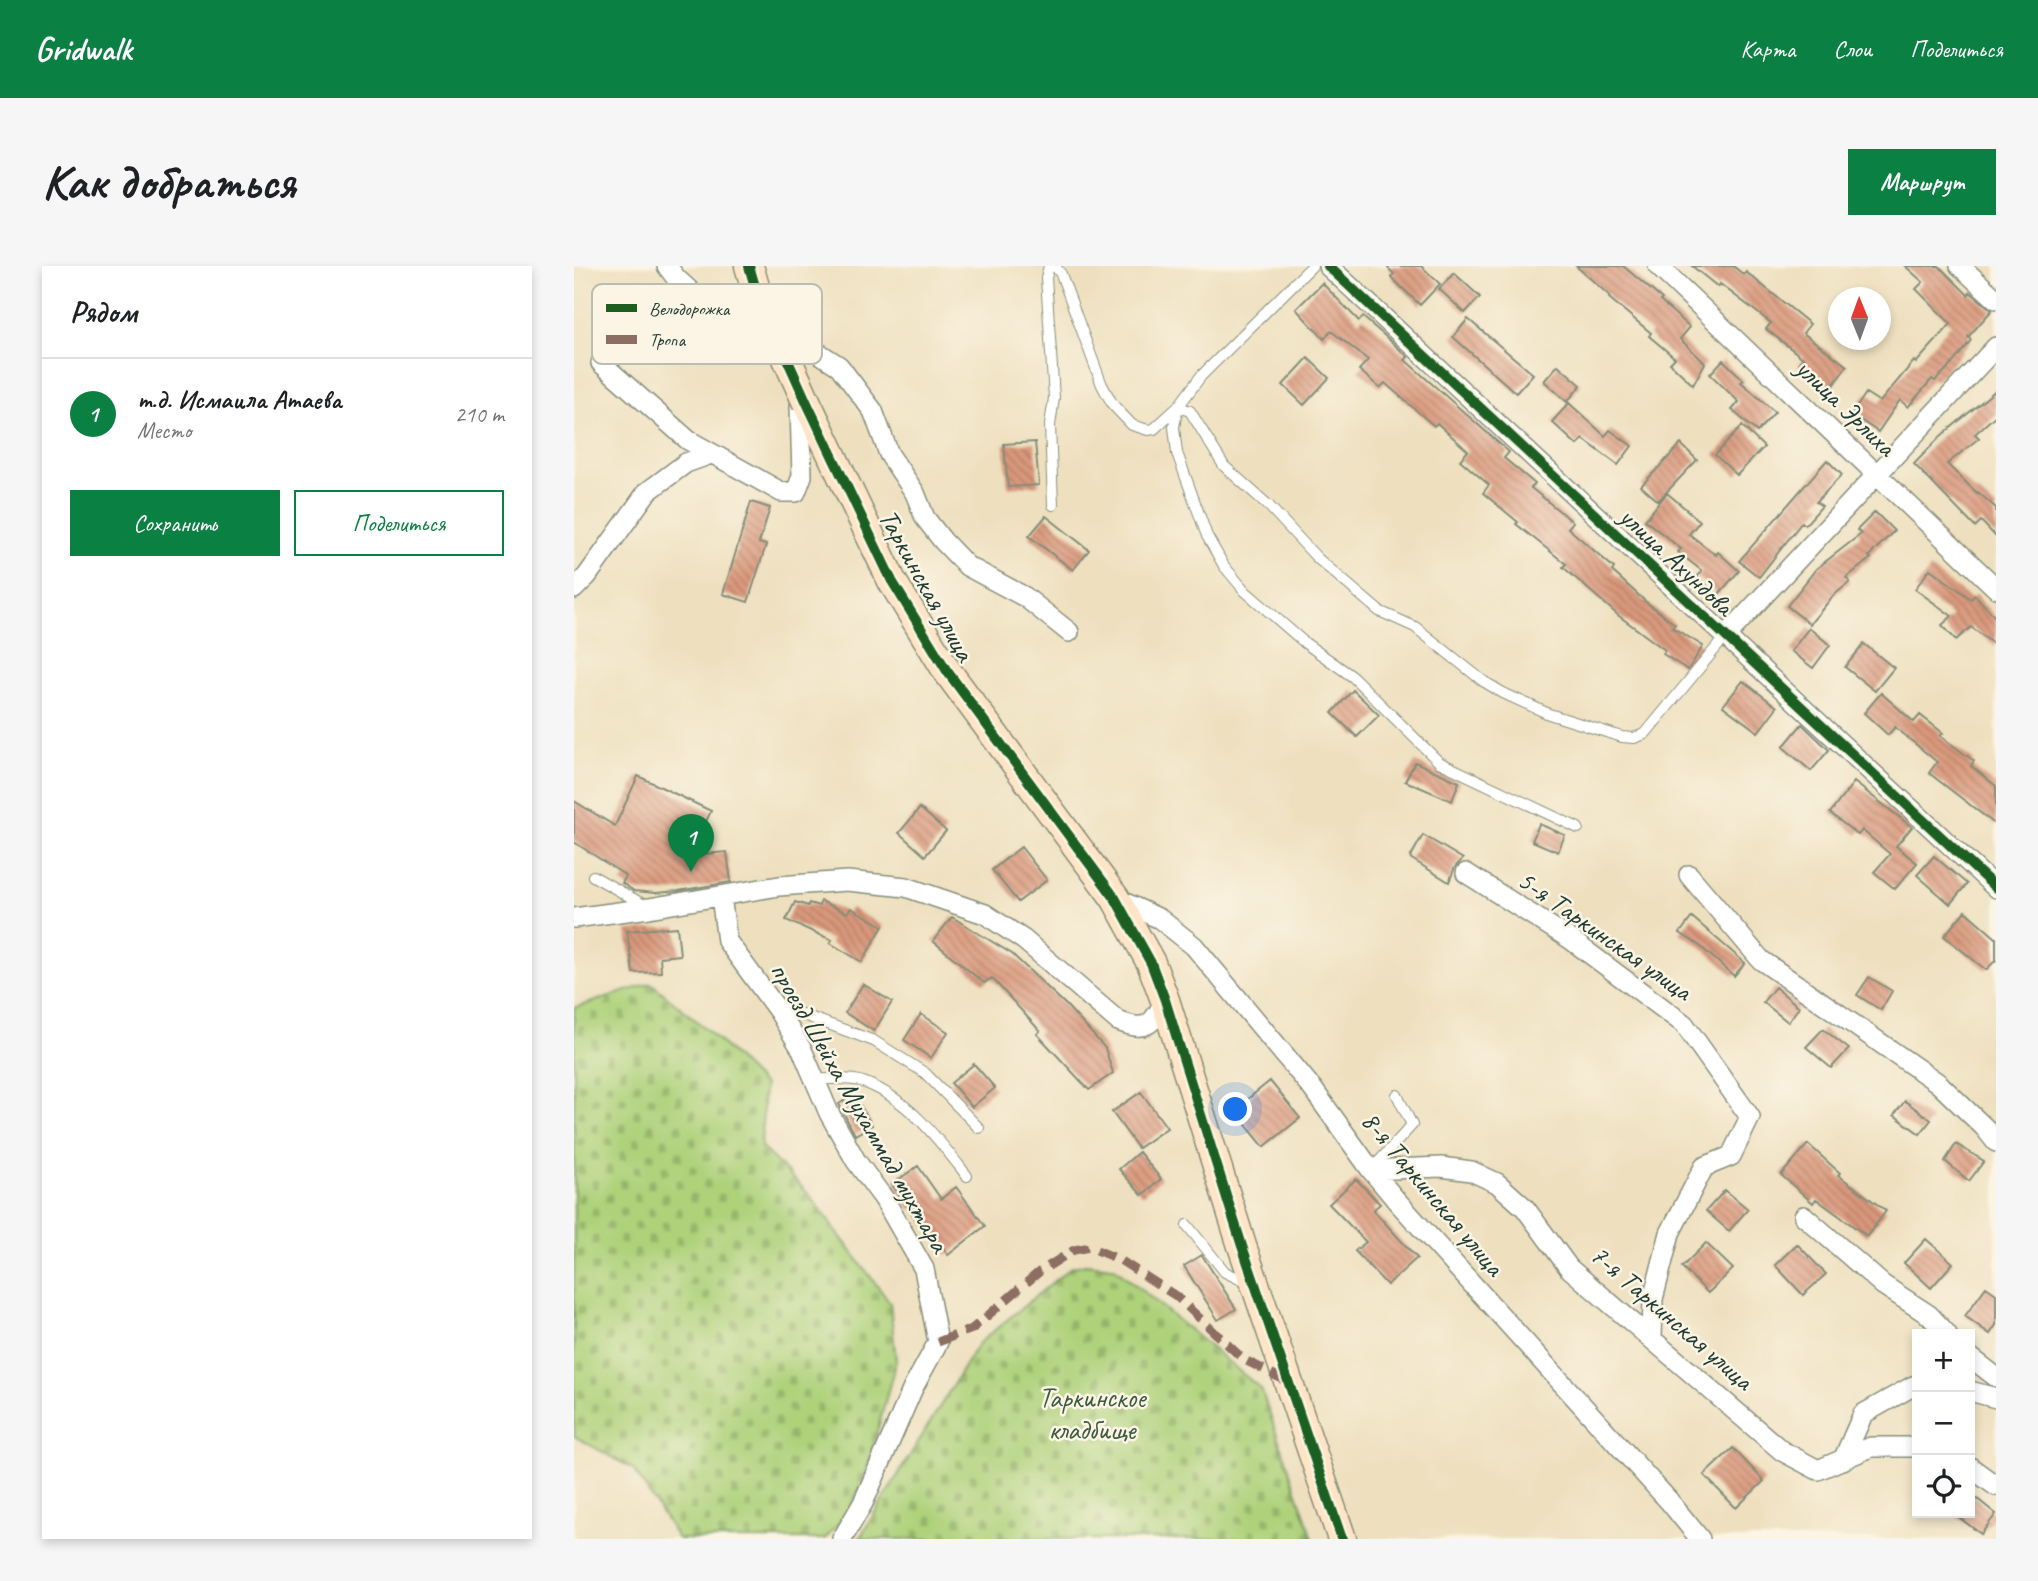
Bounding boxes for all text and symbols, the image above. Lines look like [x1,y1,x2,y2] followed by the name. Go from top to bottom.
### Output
[35,28,132,70] text: Gridwalk
[1741,34,1795,64] text: Карта
[1833,34,1872,64] text: Слои
[1910,34,2003,64] text: Поделиться
[1848,149,1996,215] button: Маршрут
[42,151,295,213] text: Как добраться
[592,284,822,364] legend
[1828,287,1891,350] north arrow
[70,293,137,331] text: Рядом
[649,297,731,321] text: Велодорожка
[649,328,686,352] text: Тропа
[1787,349,1905,465] street label: улица Эрлиха
[137,383,341,416] text: т.д. Исмаила Атаева
[88,400,98,429] text: 1
[455,400,504,429] text: 210 m
[137,416,191,445] text: Место
[70,490,280,556] button: Сохранить
[294,490,504,556] button: Поделиться
[1611,498,1743,625] street label: улица Ахундова
[871,503,984,669] street label: Таркинская улица
[668,814,714,872] pin: 1
[1511,862,1700,1009] street label: 5-я Таркинская улица
[762,956,958,1260] street label: проезд Шейха Мухаммад мухтара
[1218,1092,1252,1126] your location
[1354,1103,1513,1284] street label: 8-я Таркинская улица
[1583,1237,1762,1399] street label: 7-я Таркинская улица
[1912,1329,1975,1518] map controls
[1912,1329,1975,1392] button: +
[1039,1380,1147,1447] park label: Таркинское кладбище
[1912,1392,1975,1455] button: −
[1912,1455,1975,1518] button: locate

